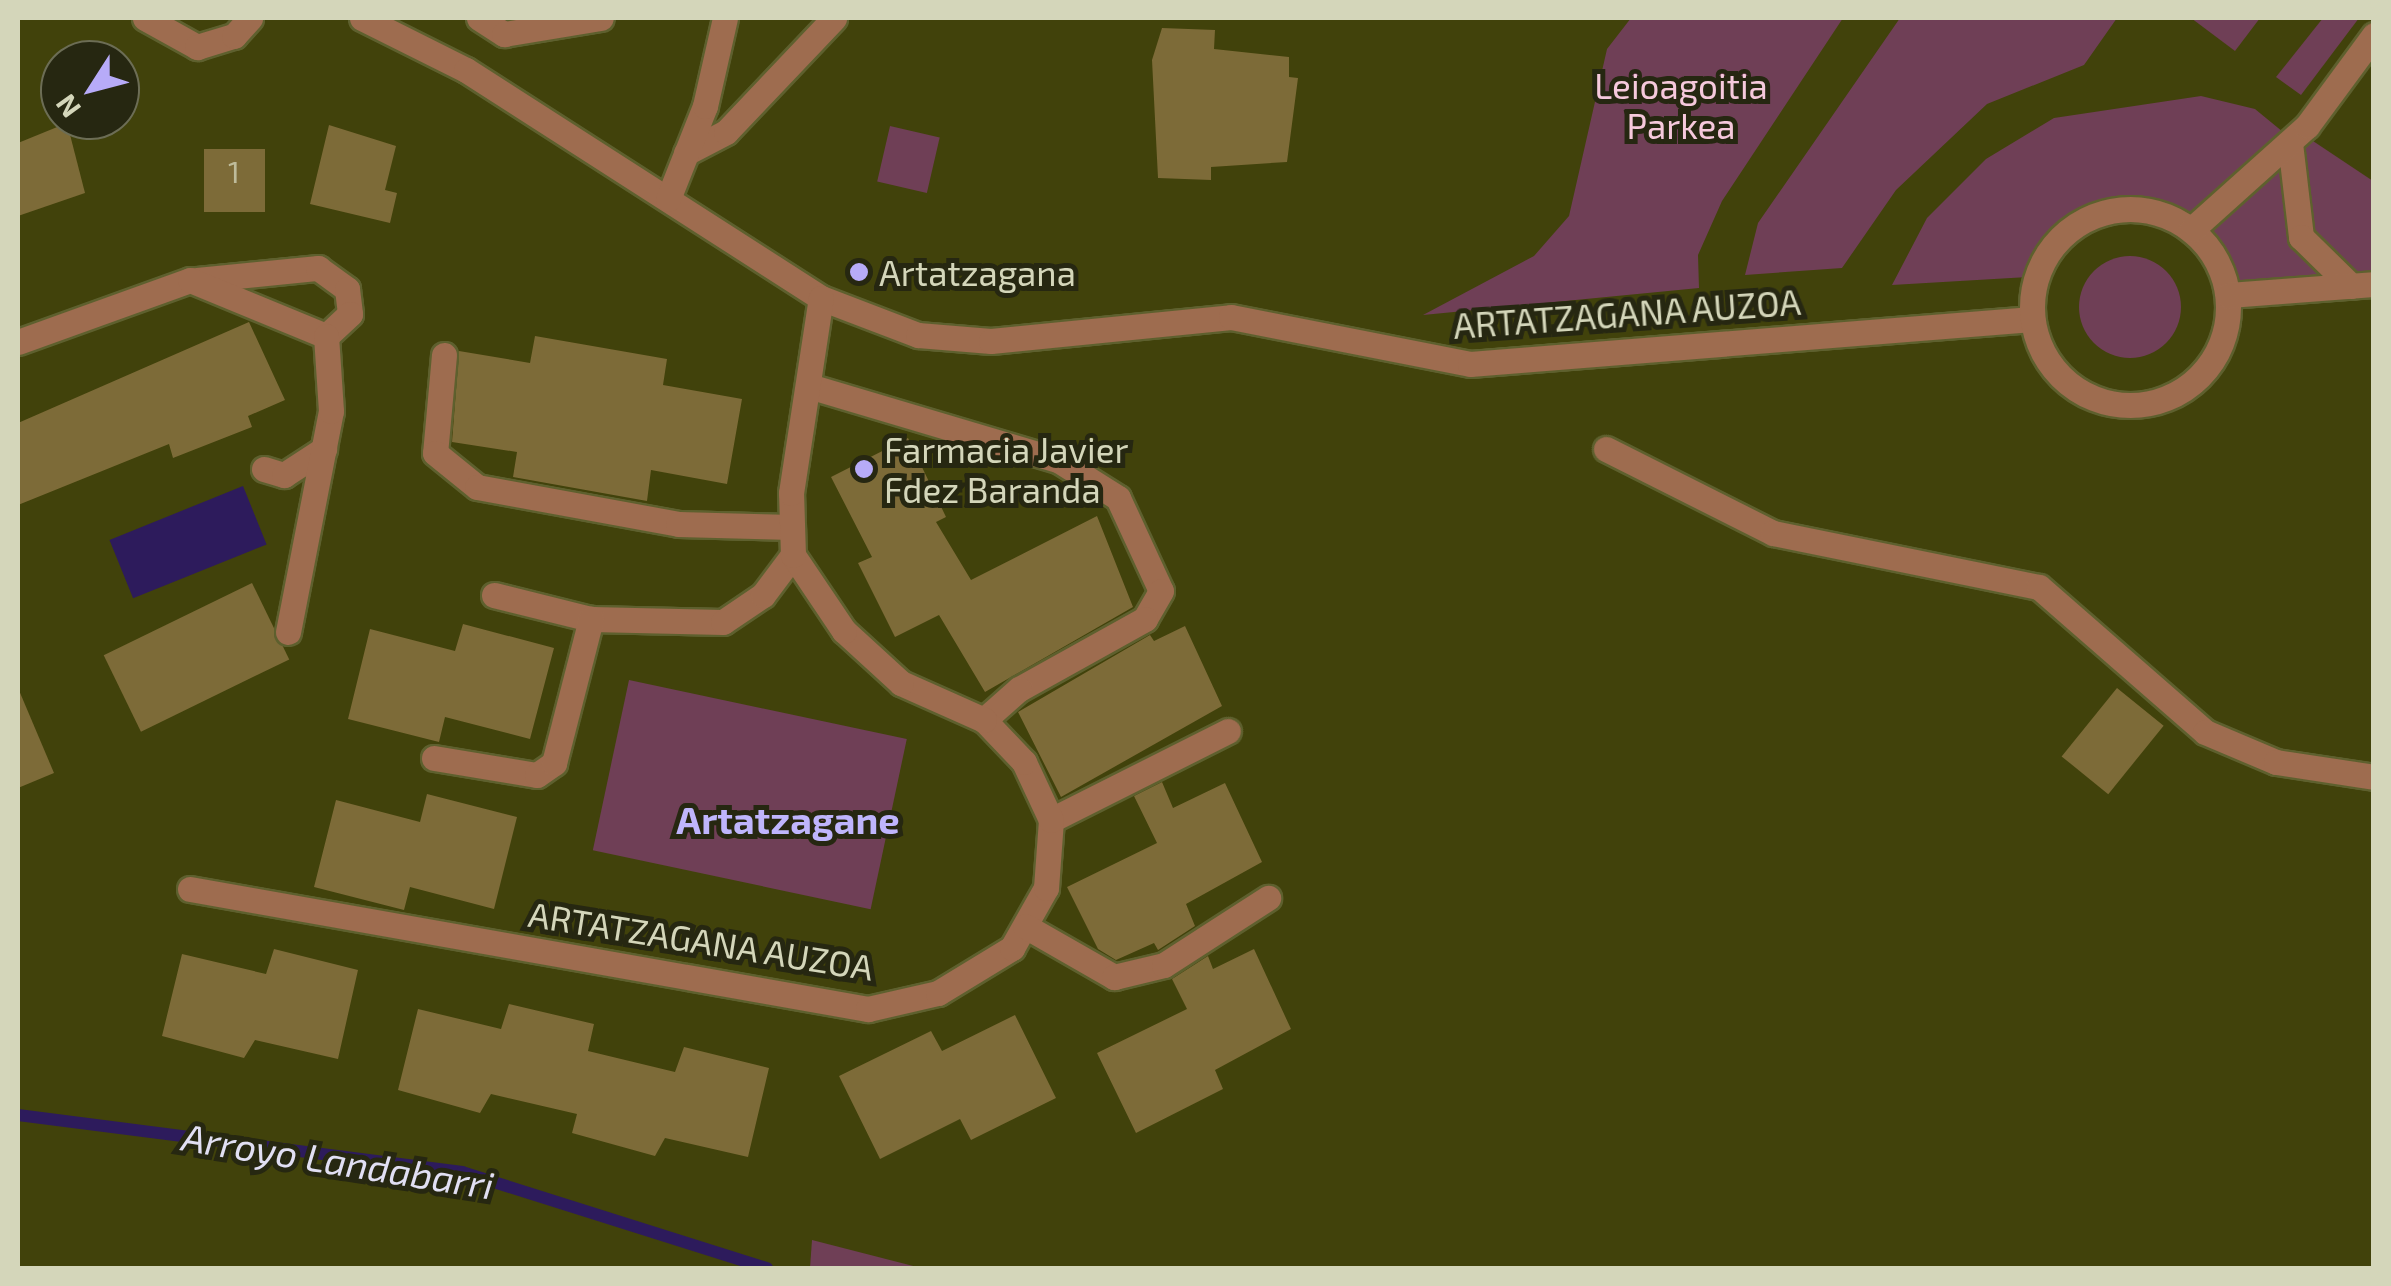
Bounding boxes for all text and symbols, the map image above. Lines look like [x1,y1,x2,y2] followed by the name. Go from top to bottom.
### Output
[40,40,140,140] north arrow
[1594,64,1768,146] park label: Leioagoitia Parkea
[48,88,87,125] text: N
[228,153,240,189] house number: 1
[879,251,1076,293] place label: Artatzagana
[848,261,870,283] marker: Artatzagana
[1451,280,1803,346] street label: ARTATZAGANA AUZOA
[884,428,1129,510] place label: Farmacia Javier Fdez Baranda
[853,458,875,480] marker: Farmacia Javier Fdez Baranda
[676,797,900,843] district label: Artatzagane
[525,892,877,988] street label: ARTATZAGANA AUZOA
[179,1114,497,1208] water label: Arroyo Landabarri

